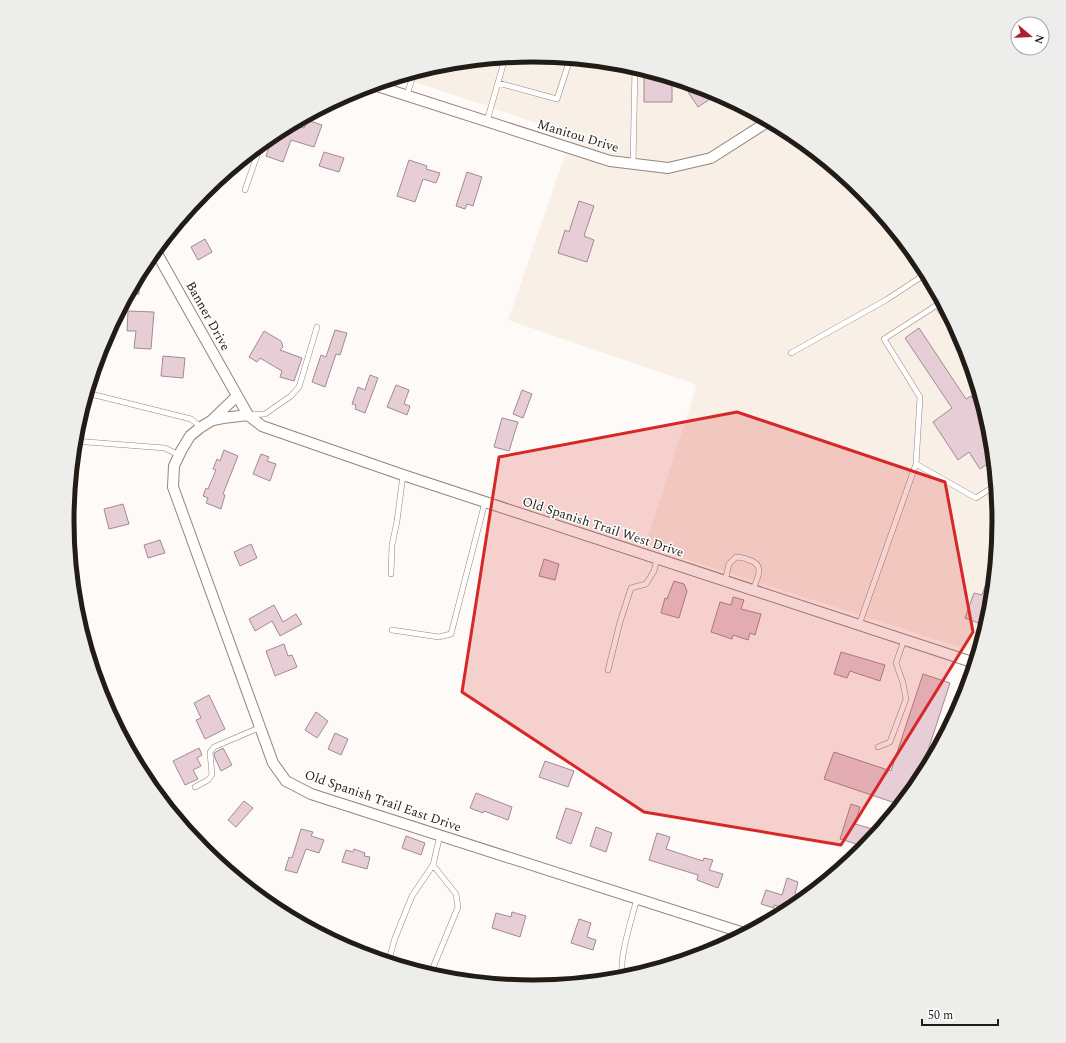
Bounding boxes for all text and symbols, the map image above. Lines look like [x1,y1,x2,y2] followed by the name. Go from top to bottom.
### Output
[1010,16,1050,56] north arrow
[1029,32,1048,46] text: N
[535,114,621,158] street label: Manitou Drive
[181,278,235,354] street label: Banner Drive
[520,491,686,563] street label: Old Spanish Trail West Drive
[302,765,464,837] street label: Old Spanish Trail East Drive
[922,1001,998,1027] scale bar
[928,1006,953,1025] text: 50 m

